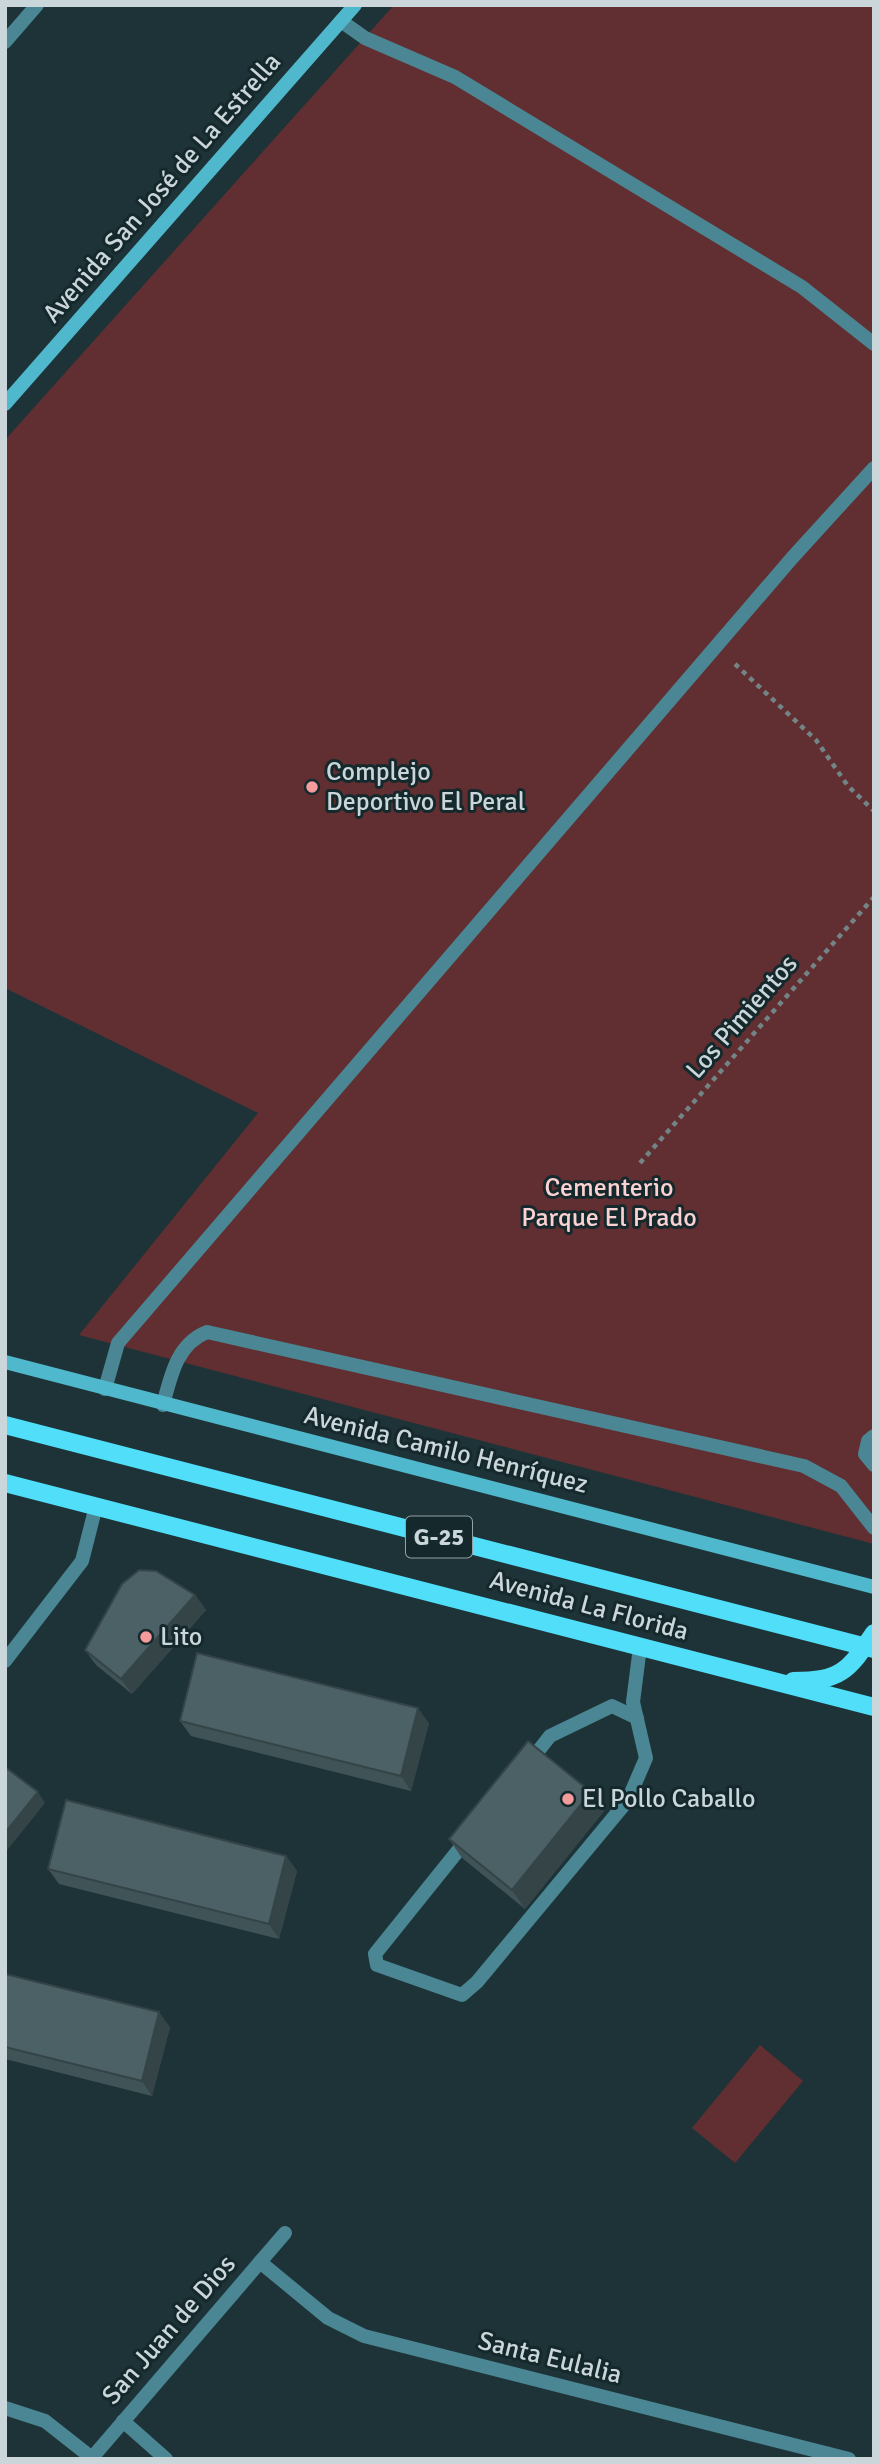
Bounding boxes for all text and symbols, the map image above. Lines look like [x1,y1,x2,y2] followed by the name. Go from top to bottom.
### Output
[36,47,288,329] street label: Avenida San José de La Estrella
[326,756,525,818] place label: Complejo Deportivo El Peral
[304,779,320,795] marker: Complejo Deportivo El Peral
[679,948,805,1086] street label: Los Pimientos
[521,1172,697,1234] park label: Cementerio Parque El Prado
[301,1399,591,1501] street label: Avenida Camilo Henríquez
[406,1517,472,1558] road number: G-25
[486,1564,692,1648] street label: Avenida La Florida
[160,1621,202,1653] place label: Lito
[138,1629,154,1645] marker: Lito
[582,1783,755,1815] place label: El Pollo Caballo
[560,1791,576,1807] marker: El Pollo Caballo
[95,2249,243,2411] street label: San Juan de Dios
[475,2325,625,2391] street label: Santa Eulalia

